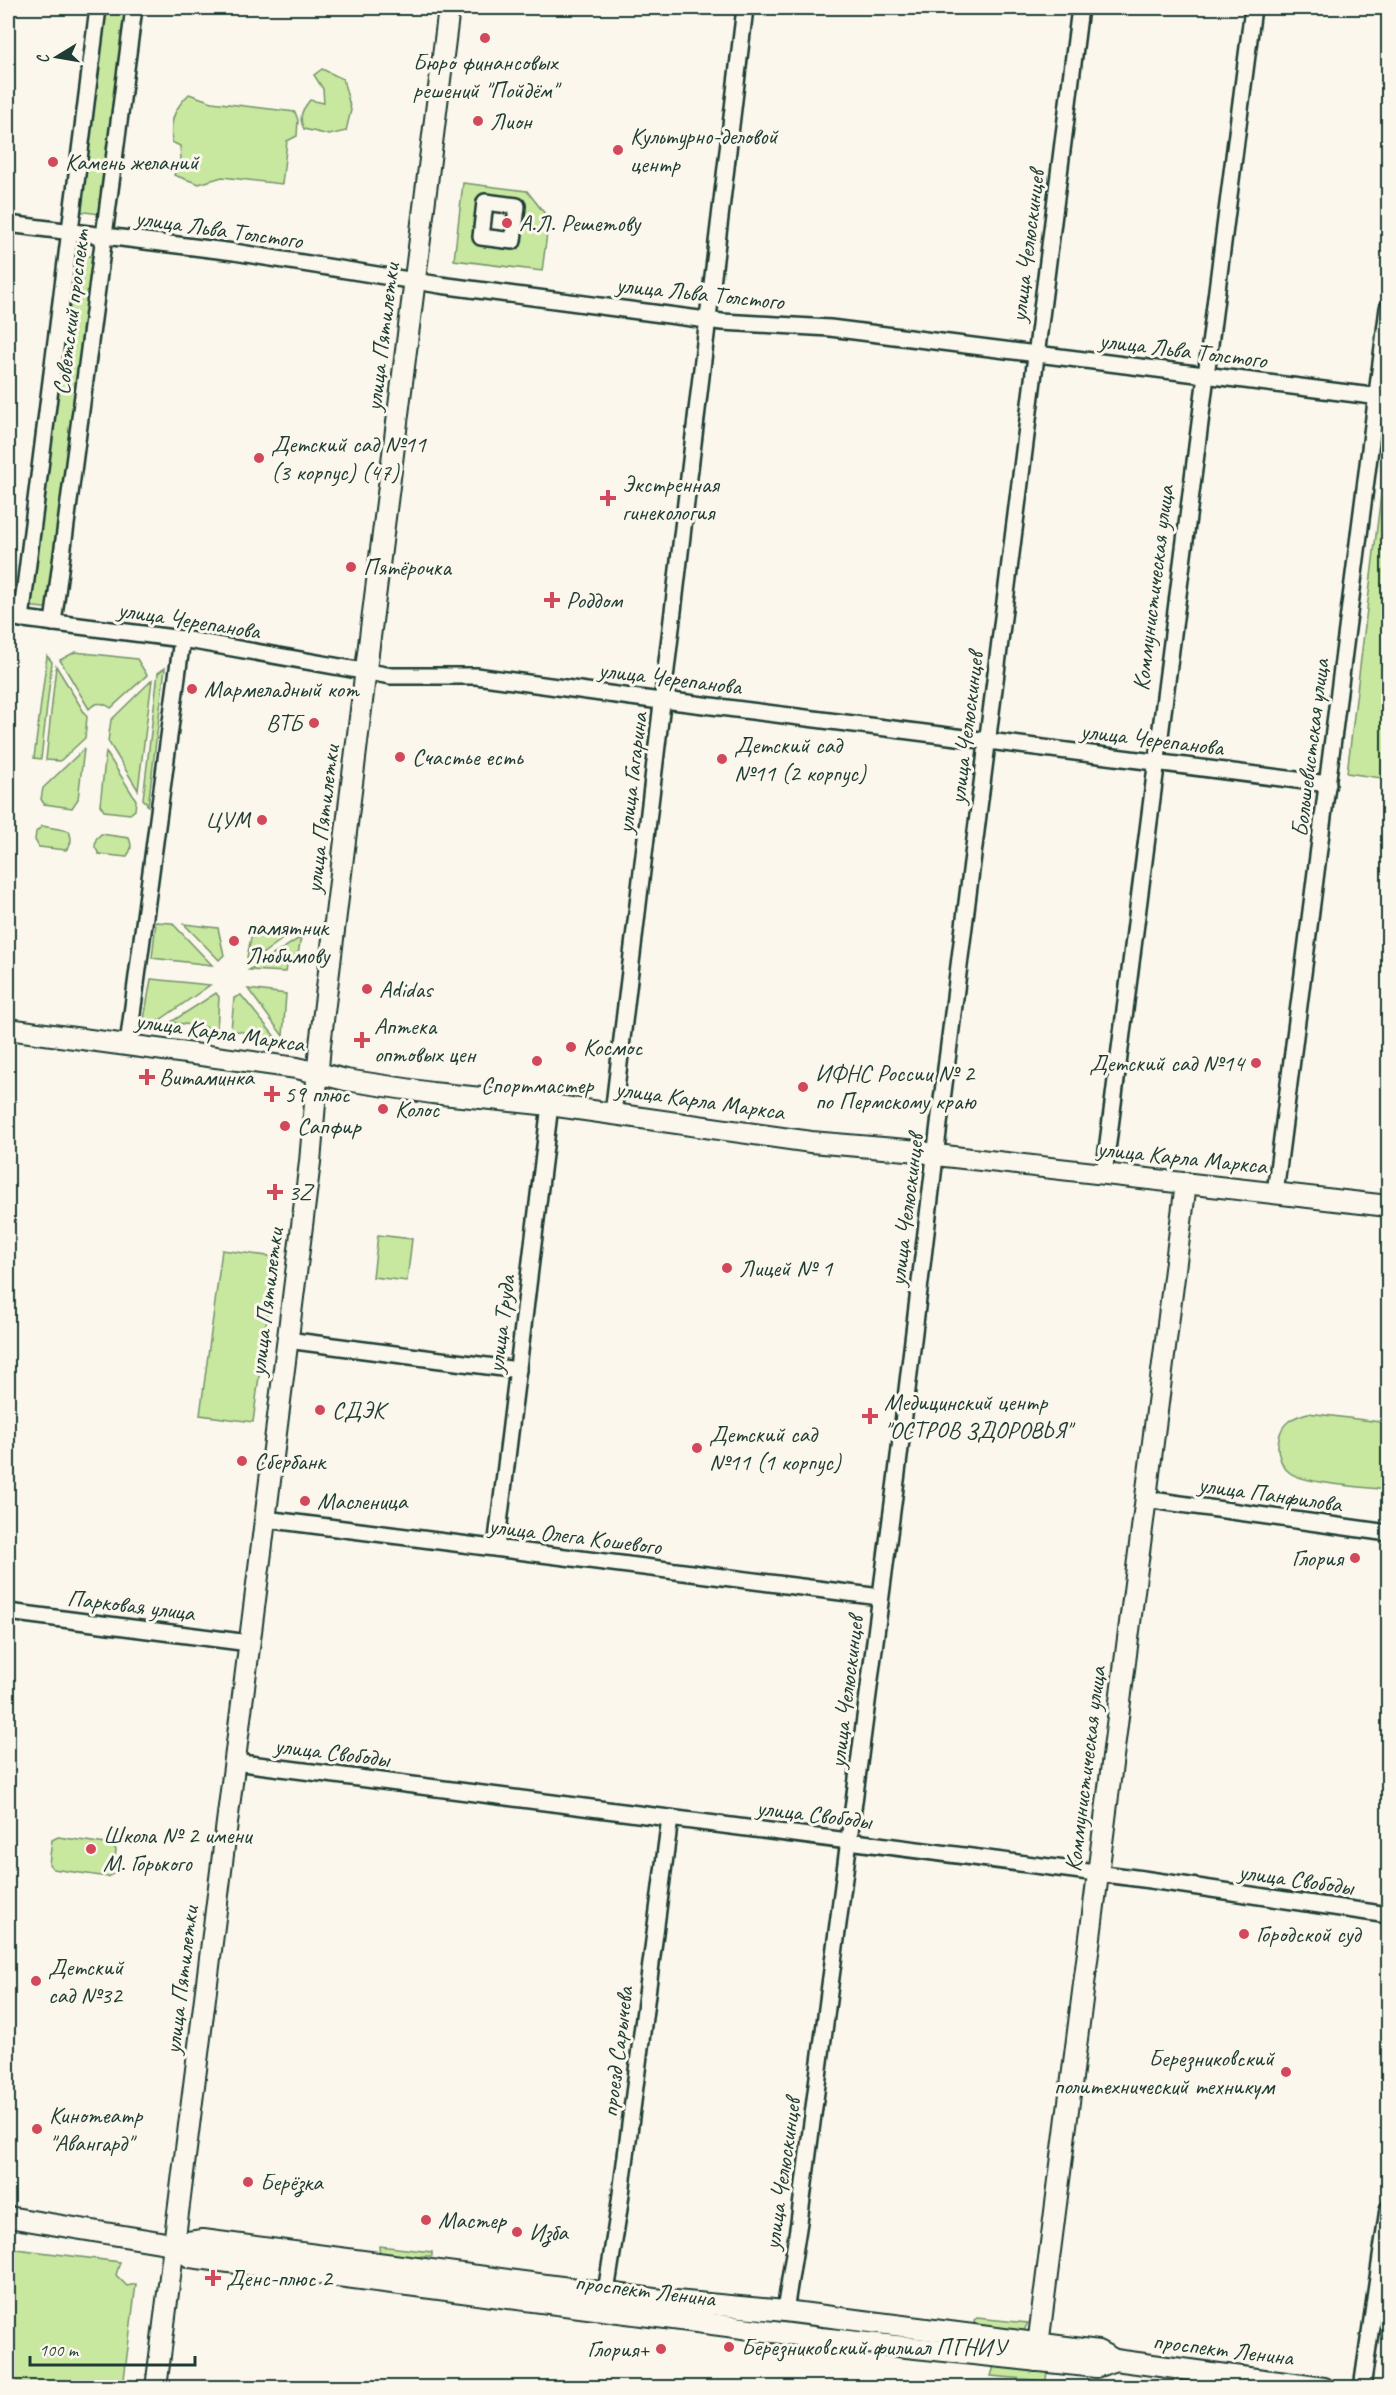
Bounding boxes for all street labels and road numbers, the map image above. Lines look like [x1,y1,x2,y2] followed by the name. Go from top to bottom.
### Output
[1003,164,1052,325] street label: улица Челюскинцев
[132,202,306,256] street label: улица Льва Толстого
[46,227,96,397] street label: Советский проспект
[358,259,406,415] street label: улица Пятилетки
[613,269,787,317] street label: улица Льва Толстого
[1096,325,1270,375] street label: улица Льва Толстого
[1126,482,1181,692] street label: Коммунистическая улица
[114,594,264,646] street label: улица Черепанова
[942,646,991,807] street label: улица Челюскинцев
[595,654,744,702] street label: улица Черепанова
[1284,656,1336,839] street label: Большевистская улица
[609,709,654,837] street label: улица Гагарина
[1077,715,1226,763] street label: улица Черепанова
[298,741,346,897] street label: улица Пятилетки
[132,1005,308,1059] street label: улица Карла Маркса
[612,1073,788,1127] street label: улица Карла Маркса
[882,1128,931,1289] street label: улица Челюскинцев
[1094,1133,1270,1181] street label: улица Карла Маркса
[242,1224,290,1380] street label: улица Пятилетки
[480,1272,522,1376] street label: улица Труда
[1194,1469,1345,1519] street label: улица Панфилова
[485,1510,664,1562] street label: улица Олега Кошевого
[66,1582,198,1628] street label: Парковая улица
[822,1610,871,1771] street label: улица Челюскинцев
[1058,1663,1113,1873] street label: Коммунистическая улица
[271,1730,393,1774] street label: улица Свободы
[753,1792,875,1836] street label: улица Свободы
[1235,1856,1358,1902] street label: улица Свободы
[157,1902,205,2058] street label: улица Пятилетки
[594,1984,640,2119] street label: проезд Сарычева
[756,2092,808,2254] street label: улица Челюскинцев
[573,2267,718,2314] street label: проспект Ленина
[1151,2326,1296,2373] street label: проспект Ленина

